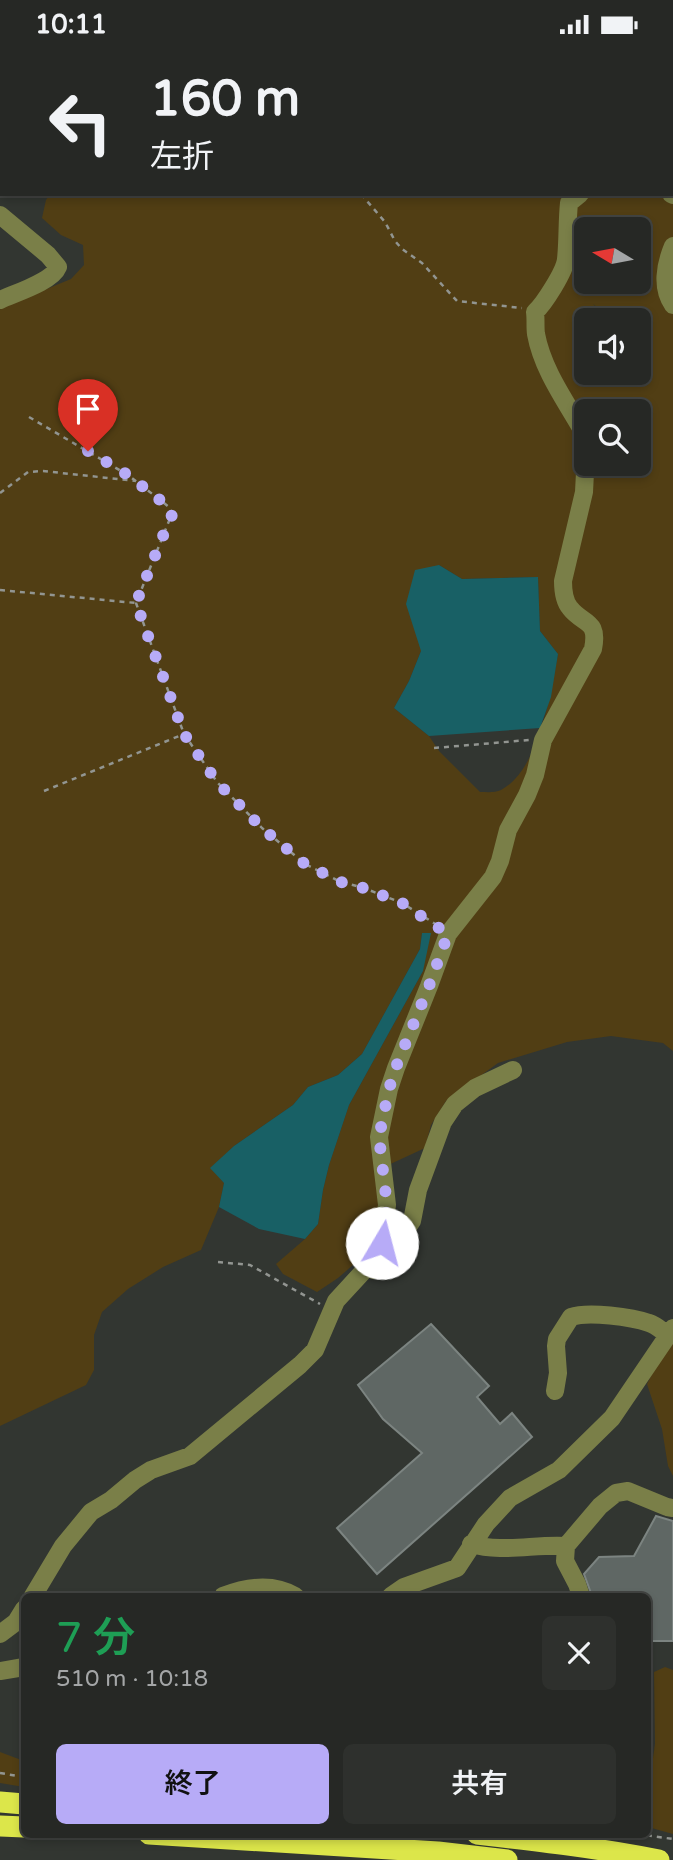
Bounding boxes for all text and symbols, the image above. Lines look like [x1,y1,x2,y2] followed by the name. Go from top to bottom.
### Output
[35,9,107,40] text: 10:11
[150,70,300,129] text: 160 m
[35,77,126,168] icon: left
[150,138,214,176] text: 左折
[574,217,651,294] north arrow
[574,217,651,476] map controls
[574,308,651,385] button: sound
[58,379,118,451] pin
[69,390,107,428] icon: arrive
[574,399,651,476] button: search
[345,1206,419,1280] position arrow
[56,1613,135,1664] text: 7 分
[542,1616,616,1690] button: close
[56,1665,208,1693] text: 510 m · 10:18
[56,1744,329,1824] button: 終了
[343,1744,616,1824] button: 共有

